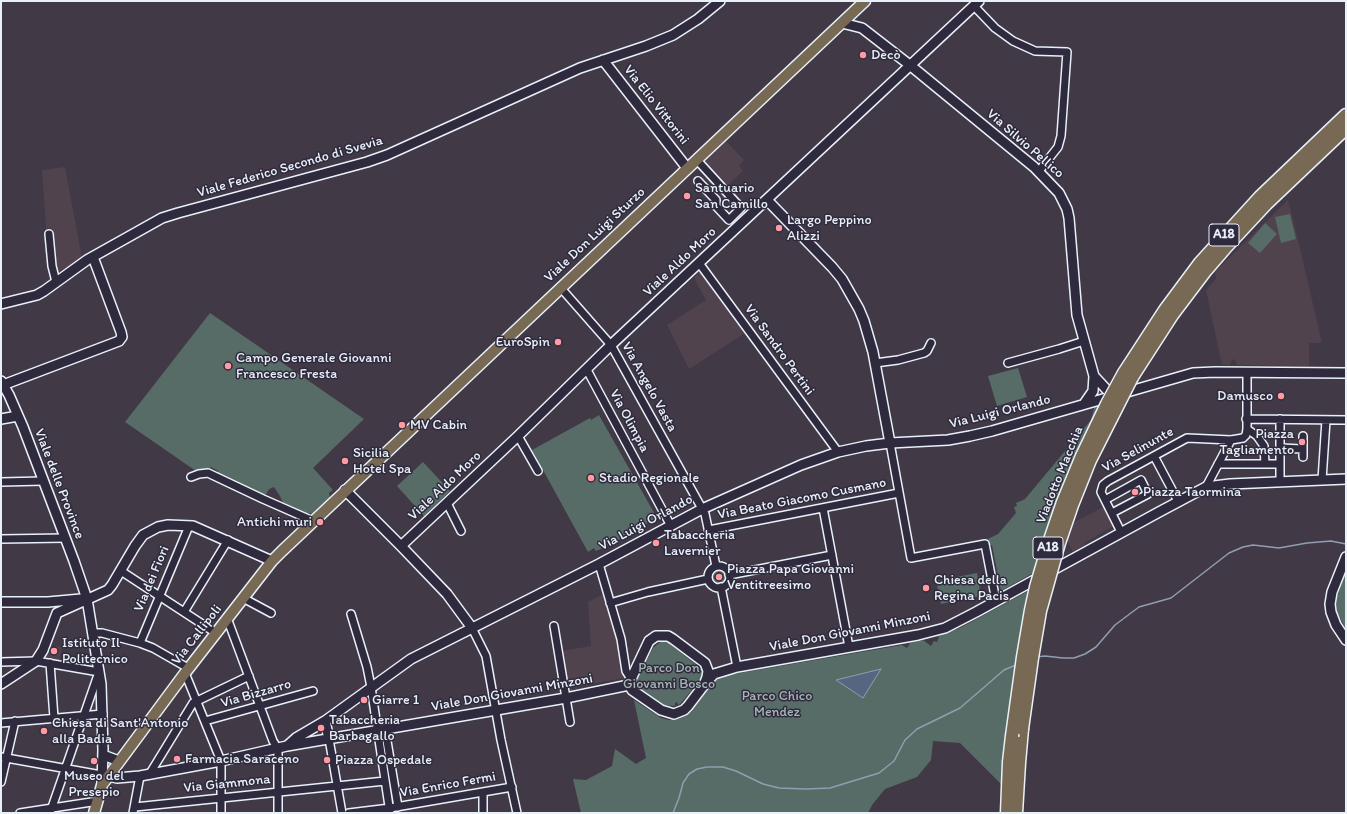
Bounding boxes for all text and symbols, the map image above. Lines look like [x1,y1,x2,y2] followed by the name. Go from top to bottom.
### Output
[871,47,901,63] place label: Decò
[858,50,868,60] marker: Decò
[620,62,692,148] street label: Via Elio Vittorini
[983,106,1067,182] street label: Via Silvio Pellico
[195,132,385,202] street label: Viale Federico Secondo di Svevia
[695,180,768,212] place label: Santuario San Camillo
[541,184,649,286] street label: Viale Don Luigi Sturzo
[682,191,692,201] marker: Santuario San Camillo
[787,212,871,244] place label: Largo Peppino Alizzi
[774,223,784,233] marker: Largo Peppino Alizzi
[640,224,720,300] street label: Viale Aldo Moro
[1209,224,1239,246] road number: A18
[740,301,818,399] street label: Via Sandro Pertini
[496,334,550,350] place label: EuroSpin
[553,337,563,347] marker: EuroSpin
[617,339,681,435] street label: Via Angelo Vasta
[236,350,392,382] place label: Campo Generale Giovanni Francesco Fresta
[223,361,233,371] marker: Campo Generale Giovanni Francesco Fresta
[605,387,653,455] street label: Via Olimpia
[1217,388,1273,404] place label: Damusco
[948,391,1052,433] street label: Via Luigi Orlando
[1276,391,1286,401] marker: Damusco
[410,417,467,433] place label: MV Cabin
[397,420,407,430] marker: MV Cabin
[1099,423,1177,477] street label: Via Selinunte
[1033,424,1087,526] street label: Viadotto Macchia
[1220,426,1294,458] place label: Piazza Tagliamento
[30,427,88,541] street label: Viale delle Province
[1297,437,1307,447] marker: Piazza Tagliamento
[353,445,411,478] place label: Sicilia Hotel Spa
[405,448,485,524] street label: Viale Aldo Moro
[340,456,350,466] marker: Sicilia Hotel Spa
[599,470,699,486] place label: Stadio Regionale
[586,473,596,483] marker: Stadio Regionale
[716,474,888,524] street label: Via Beato Giacomo Cusmano
[1143,484,1241,500] place label: Piazza Taormina
[1130,487,1140,497] marker: Piazza Taormina
[596,491,696,555] street label: Via Luigi Orlando
[237,514,312,530] place label: Antichi muri
[315,517,325,527] marker: Antichi muri
[664,527,735,560] place label: Tabaccheria Lavernier
[1033,537,1063,559] road number: A18
[651,538,661,548] marker: Tabaccheria Lavernier
[131,544,173,614] street label: Via dei Fiori
[727,561,854,594] place label: Piazza Papa Giovanni Ventitreesimo
[714,572,724,582] marker: Piazza Papa Giovanni Ventitreesimo
[934,572,1009,604] place label: Chiesa della Regina Pacis
[921,583,931,593] marker: Chiesa della Regina Pacis
[168,602,226,668] street label: Via Callipoli
[768,608,932,656] street label: Viale Don Giovanni Minzoni
[62,635,128,668] place label: Istituto Il Politecnico
[49,646,59,656] marker: Istituto Il Politecnico
[623,660,715,692] park label: Parco Don Giovanni Bosco
[430,671,594,715] street label: Viale Don Giovanni Minzoni
[219,676,293,712] street label: Via Bizzarro
[742,688,812,720] park label: Parco Chico Mendez
[372,692,419,708] place label: Giarre 1
[359,695,369,705] marker: Giarre 1
[329,712,400,744] place label: Tabaccheria Barbagallo
[52,715,188,748] place label: Chiesa di Sant'Antonio alla Badia
[316,723,326,733] marker: Tabaccheria Barbagallo
[39,726,49,736] marker: Chiesa di Sant'Antonio alla Badia
[185,751,299,767] place label: Farmacia Saraceno
[335,752,432,768] place label: Piazza Ospedale
[172,754,182,764] marker: Farmacia Saraceno
[322,755,332,765] marker: Piazza Ospedale
[89,756,99,766] marker: Museo del Presepio
[64,768,124,800] place label: Museo del Presepio
[399,768,497,802] street label: Via Enrico Fermi
[183,771,271,797] street label: Via Giammona

